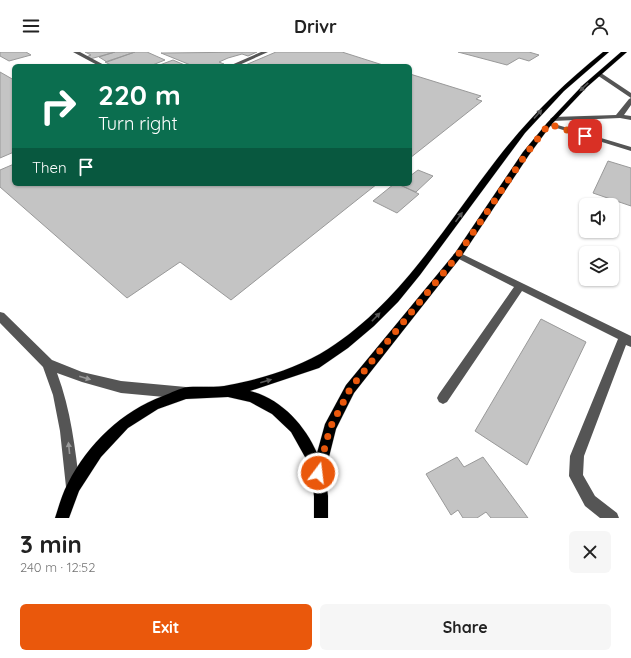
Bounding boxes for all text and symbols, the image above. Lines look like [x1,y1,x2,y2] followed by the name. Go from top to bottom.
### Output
[20,15,42,37] icon: menu
[294,15,337,38] text: Drivr
[589,15,611,37] icon: person
[98,77,181,112] text: 220 m
[32,80,84,132] icon: right
[579,82,589,92] one-way arrow
[533,109,542,118] one-way arrow
[98,112,178,135] text: Turn right
[568,119,602,153] pin
[574,125,596,147] icon: arrive
[75,156,97,178] icon: arrive
[32,158,67,177] text: Then
[579,198,619,286] map controls
[579,198,619,238] button: sound
[455,212,463,222] one-way arrow
[579,246,619,286] button: layers
[371,312,381,322] one-way arrow
[79,375,91,381] one-way arrow
[260,378,272,384] one-way arrow
[66,442,72,454] one-way arrow
[297,452,339,494] position arrow
[20,529,82,559] text: 3 min
[569,531,611,573] button: close
[20,559,95,575] text: 240 m · 12:52
[20,604,312,650] button: Exit
[320,604,611,650] button: Share

